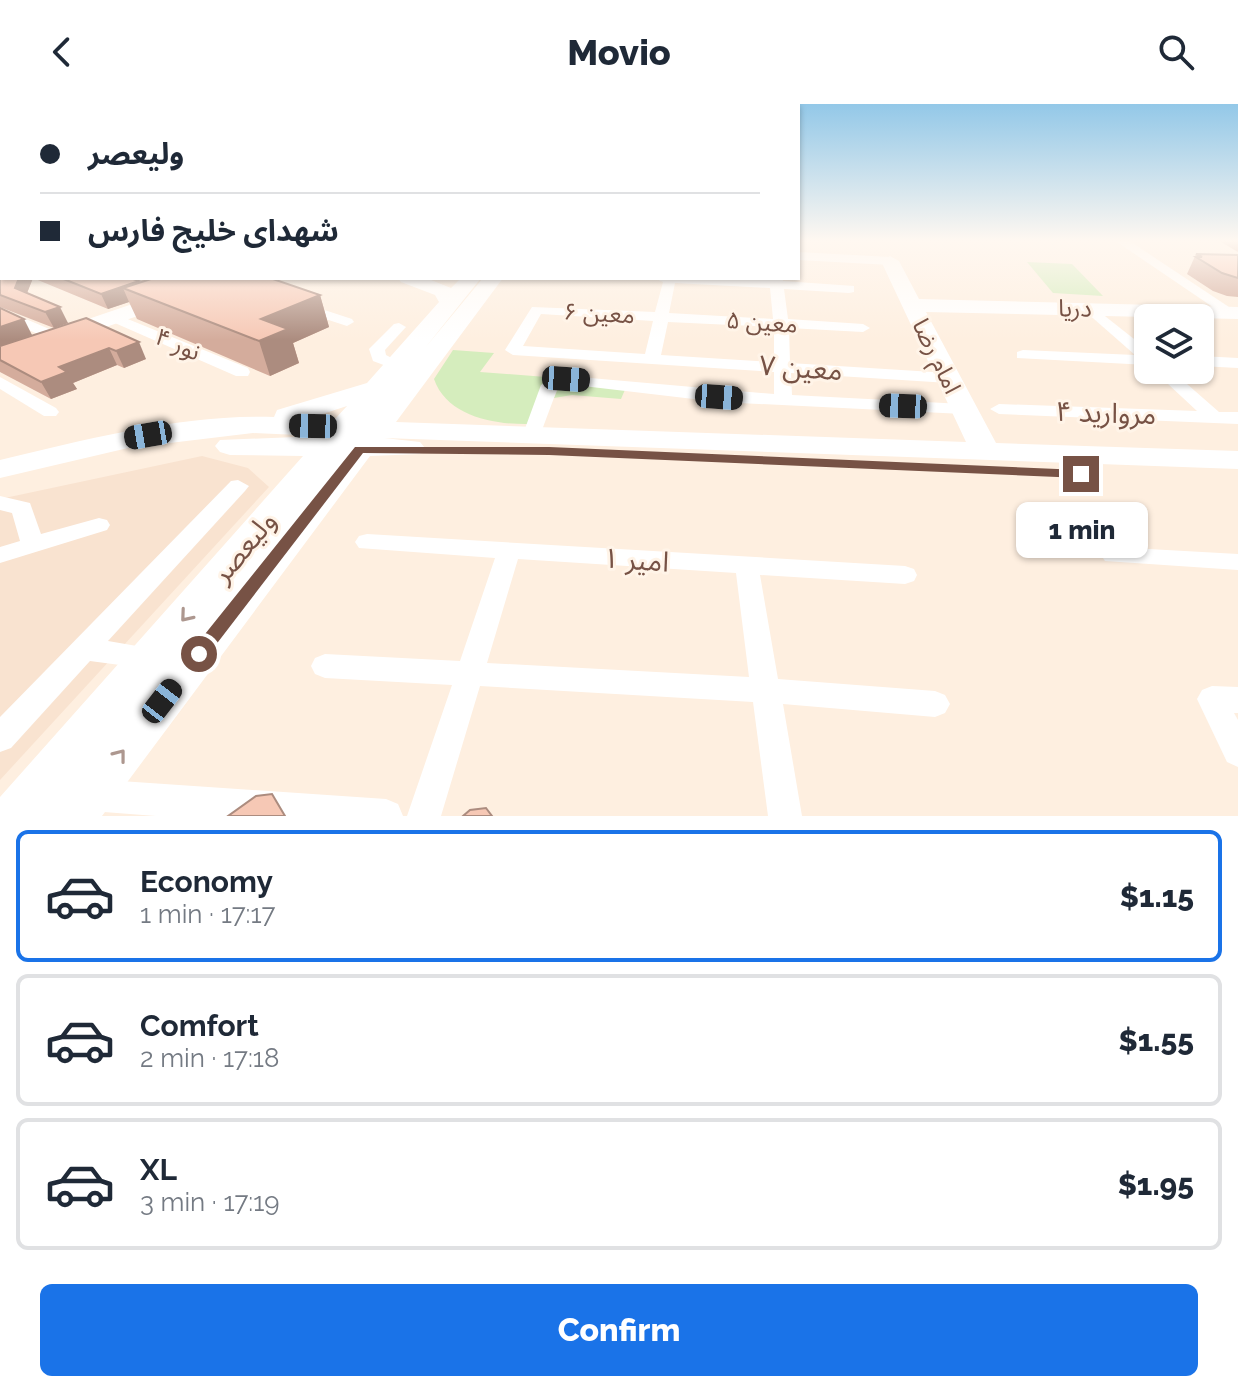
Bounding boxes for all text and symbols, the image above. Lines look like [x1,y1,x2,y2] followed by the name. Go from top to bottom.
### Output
[40,30,84,74] icon: back
[1154,30,1198,74] icon: search
[567,31,671,73] text: Movio
[88,136,184,171] text: ولیعصر
[88,213,339,248] text: شهدای خلیج فارس
[1058,293,1092,323] street label: دریا
[563,297,635,329] street label: معین ۶
[1134,304,1214,384] map controls
[1134,304,1214,384] button: layers
[725,305,799,339] street label: معین ۵
[903,314,968,400] street label: امام رضا
[151,322,205,366] street label: نور ۴
[758,349,844,387] street label: معین ۷
[541,365,591,393] car
[694,383,744,411] car
[879,393,927,419] car
[1055,395,1157,431] street label: مروارید ۴
[289,414,337,438] car
[122,419,174,451] car
[1063,456,1099,492] route end
[1015,502,1147,558] callout: 1 min
[204,505,283,590] street label: ولیعصر
[1049,515,1115,545] text: 1 min
[602,541,670,579] street label: امیر ۱
[181,607,196,621] one-way arrow
[181,636,217,672] route start
[138,675,186,727] car
[110,749,124,764] one-way arrow
[44,860,116,932] icon: car
[140,864,273,899] text: Economy
[1120,879,1194,914] text: $1.15
[140,899,275,929] text: 1 min · 17:17
[44,1004,116,1076] icon: car
[140,1008,259,1043] text: Comfort
[1119,1023,1194,1058] text: $1.55
[140,1043,279,1073] text: 2 min · 17:18
[44,1148,116,1220] icon: car
[140,1152,177,1187] text: XL
[1118,1167,1194,1202] text: $1.95
[140,1187,280,1217] text: 3 min · 17:19
[40,1284,1198,1376] button: Confirm

